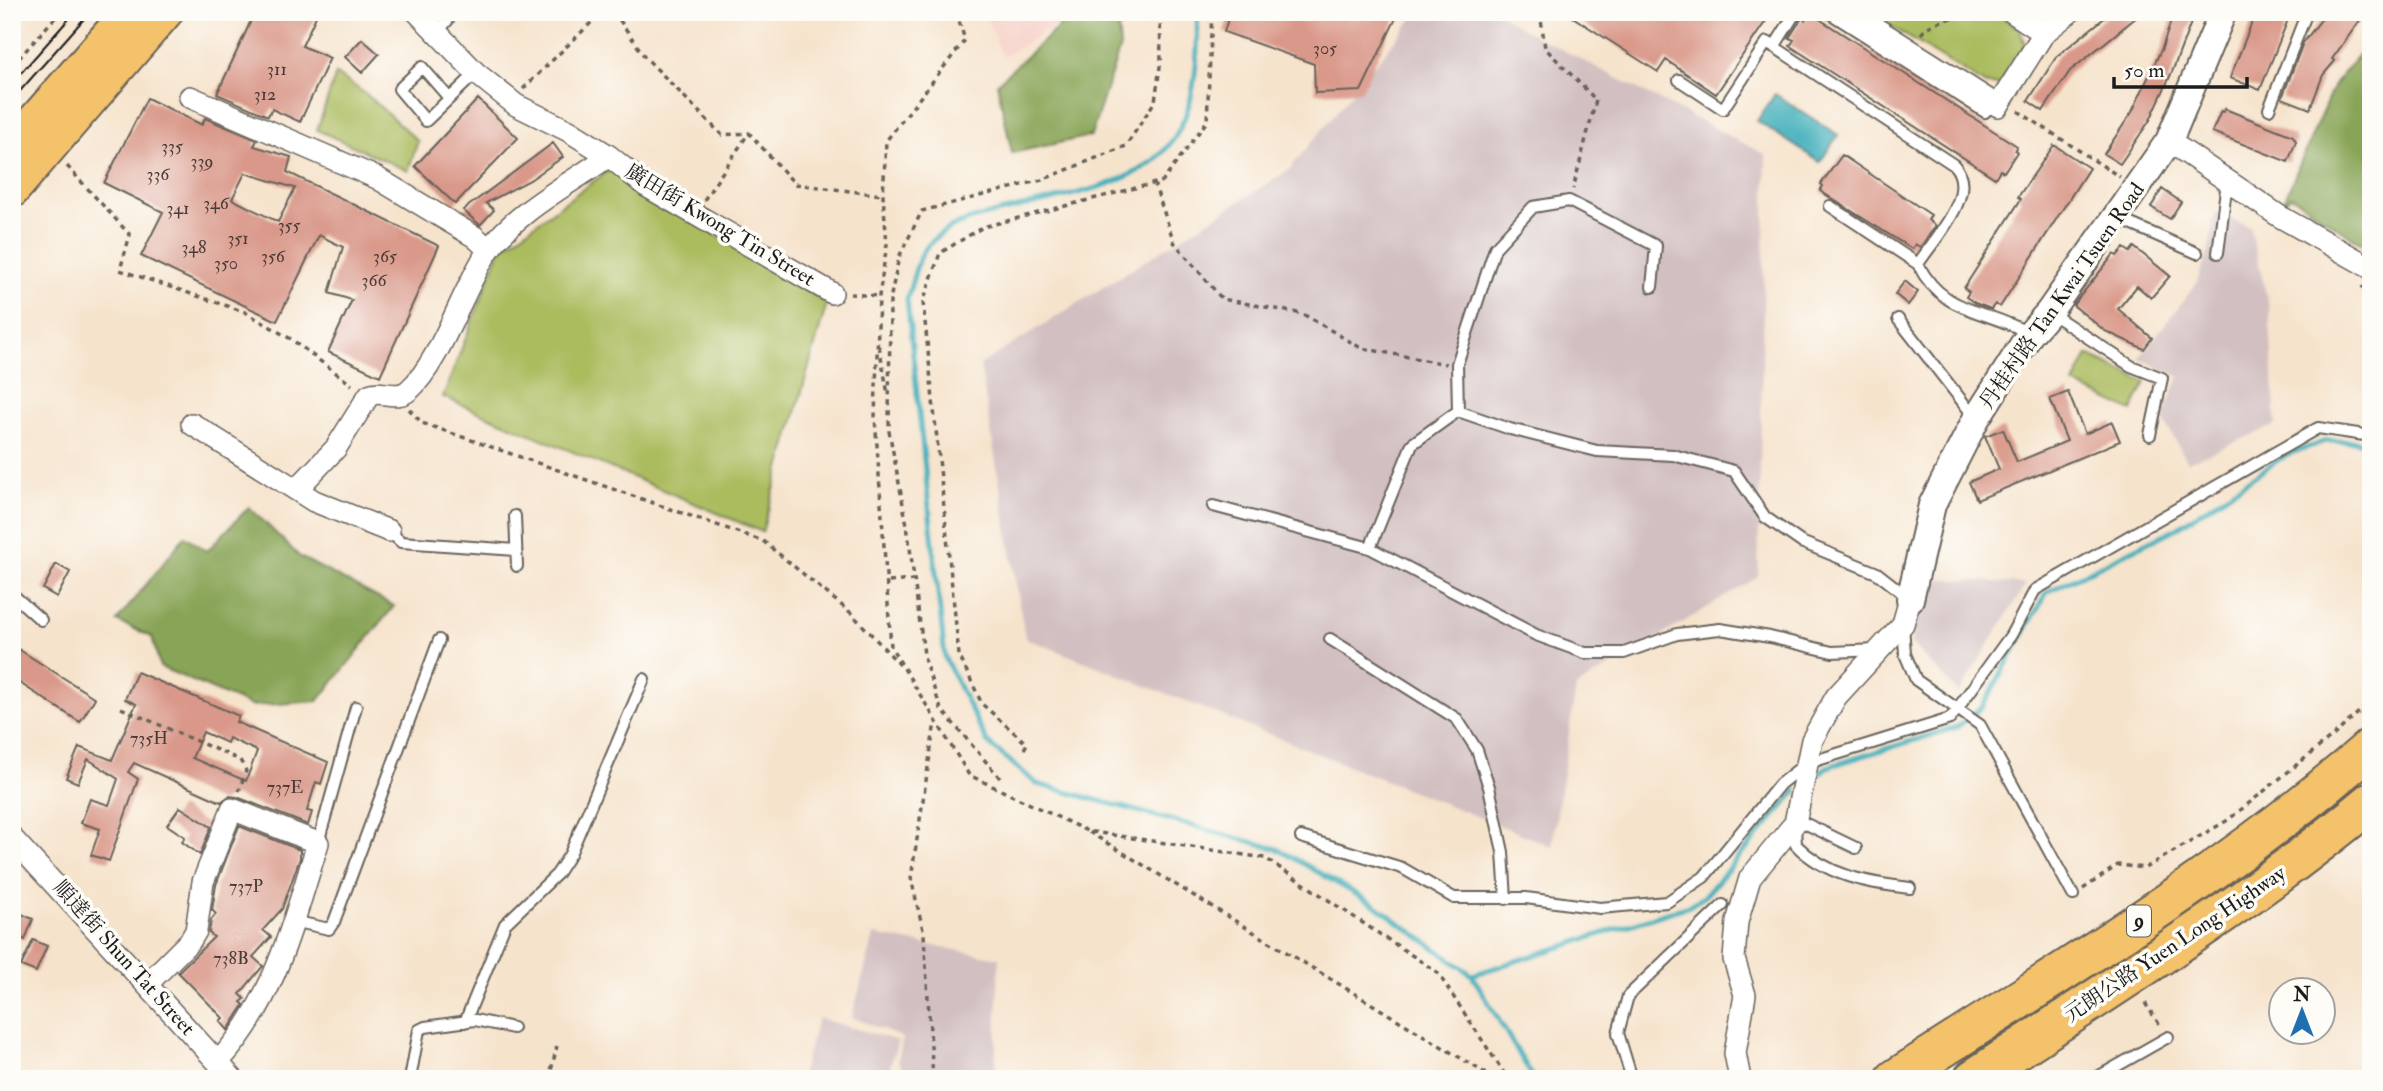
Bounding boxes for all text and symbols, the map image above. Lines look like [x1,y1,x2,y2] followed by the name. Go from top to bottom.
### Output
[1313,37,1337,60] house number: 305
[2114,46,2246,90] scale bar
[2124,57,2165,84] text: 50 m
[267,58,287,81] house number: 311
[254,83,276,106] house number: 312
[161,135,183,158] house number: 335
[190,150,214,173] house number: 339
[620,158,820,292] street label: 廣田街 Kwong Tin Street
[147,163,170,186] house number: 336
[1973,177,2151,415] street label: 丹桂村路 Tan Kwai Tsuen Road
[203,192,230,215] house number: 346
[167,197,189,220] house number: 341
[278,214,300,237] house number: 355
[227,227,249,250] house number: 351
[181,236,207,259] house number: 348
[261,245,286,268] house number: 356
[373,245,397,268] house number: 365
[214,252,238,275] house number: 350
[361,269,387,292] house number: 366
[130,727,168,750] house number: 735H
[267,776,303,799] house number: 737E
[2059,859,2292,1028] street label: 元朗公路 Yuen Long Highway
[47,875,201,1041] street label: 順達街 Shun Tat Street
[229,875,263,898] house number: 737P
[2127,906,2151,937] road number: 9
[213,947,249,970] house number: 738B
[2268,976,2338,1046] north arrow
[2292,983,2311,1007] text: N

